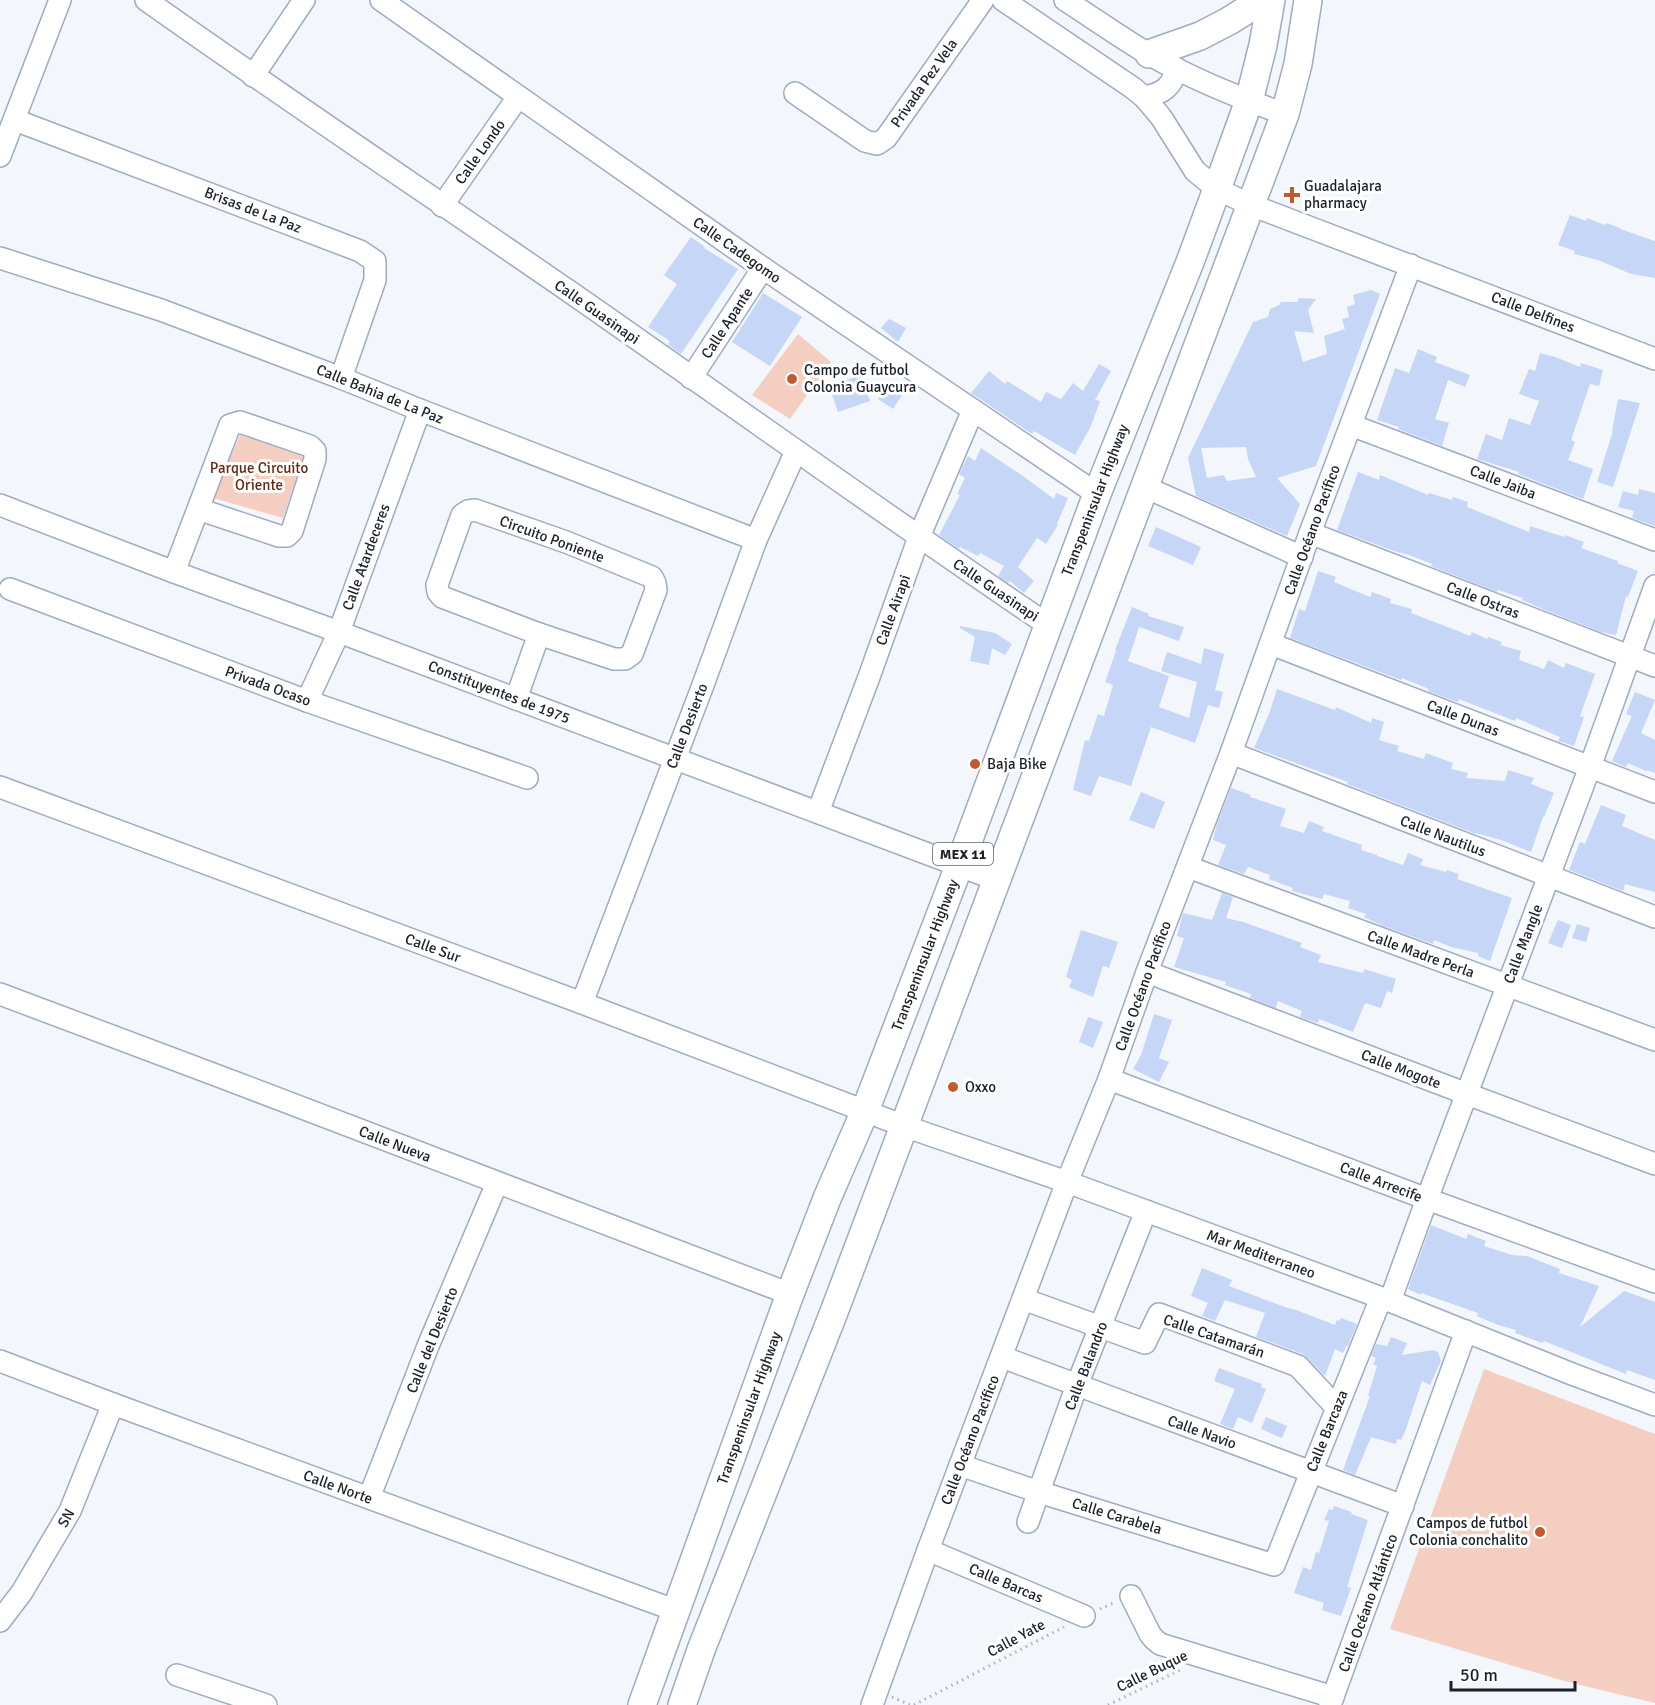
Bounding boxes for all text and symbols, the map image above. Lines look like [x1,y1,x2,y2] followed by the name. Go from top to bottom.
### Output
[887,35,961,131] street label: Privada Pez Vela
[451,116,509,188] street label: Calle Londo
[1304,177,1382,212] place label: Guadalajara pharmacy
[202,183,304,237] street label: Brisas de La Paz
[1285,188,1299,202] marker: Guadalajara pharmacy
[690,213,785,287] street label: Calle Cadegomo
[551,276,643,348] street label: Calle Guasinapi
[697,284,757,362] street label: Calle Apante
[1489,288,1578,336] street label: Calle Delfines
[314,360,446,428] street label: Calle Bahia de La Paz
[804,361,916,396] place label: Campo de futbol Colonia Guaycura
[785,372,799,386] marker: Campo de futbol Colonia Guaycura
[1058,422,1132,578] street label: Transpeninsular Highway
[210,459,308,494] park label: Parque Circuito Oriente
[1467,461,1539,503] street label: Calle Jaiba
[1280,462,1344,598] street label: Calle Océano Pacífico
[338,501,394,613] street label: Calle Atardeceres
[497,512,607,566] street label: Circuito Poniente
[950,555,1042,625] street label: Calle Guasinapi
[872,572,914,648] street label: Calle Airapi
[1444,578,1523,622] street label: Calle Ostras
[426,657,572,727] street label: Constituyentes de 1975
[223,662,314,710] street label: Privada Ocaso
[662,681,712,771] street label: Calle Desierto
[1424,696,1502,740] street label: Calle Dunas
[987,755,1047,773] place label: Baja Bike
[968,757,982,771] marker: Baja Bike
[1398,811,1489,861] street label: Calle Nautilus
[933,843,993,865] road number: MEX 11
[888,877,962,1033] street label: Transpeninsular Highway
[1500,902,1546,986] street label: Calle Mangle
[1111,918,1175,1054] street label: Calle Océano Pacífico
[1365,926,1477,982] street label: Calle Madre Perla
[403,930,464,967] street label: Calle Sur
[1359,1046,1443,1092] street label: Calle Mogote
[965,1078,996,1096] place label: Oxxo
[946,1080,960,1094] marker: Oxxo
[356,1122,434,1166] street label: Calle Nueva
[1337,1158,1425,1206] street label: Calle Arrecife
[1204,1226,1318,1282] street label: Mar Mediterraneo
[402,1284,462,1396] street label: Calle del Desierto
[1161,1310,1267,1362] street label: Calle Catamarán
[1061,1319,1111,1413] street label: Calle Balandro
[713,1329,785,1487] street label: Transpeninsular Highway
[937,1372,1003,1507] street label: Calle Océano Pacífico
[1302,1387,1352,1475] street label: Calle Barcaza
[1165,1411,1239,1453] street label: Calle Navio
[301,1466,375,1508] street label: Calle Norte
[1070,1494,1164,1538] street label: Calle Carabela
[54,1506,78,1530] street label: SN
[1409,1514,1528,1549] place label: Campos de futbol Colonia conchalito
[1533,1525,1547,1539] marker: Campos de futbol Colonia conchalito
[1335,1531,1401,1675] street label: Calle Océano Atlántico
[966,1559,1046,1607] street label: Calle Barcas
[984,1615,1048,1661] street label: Calle Yate
[1114,1646,1190,1696] street label: Calle Buque
[1451,1654,1576,1692] scale bar
[1460,1664,1498,1686] text: 50 m

